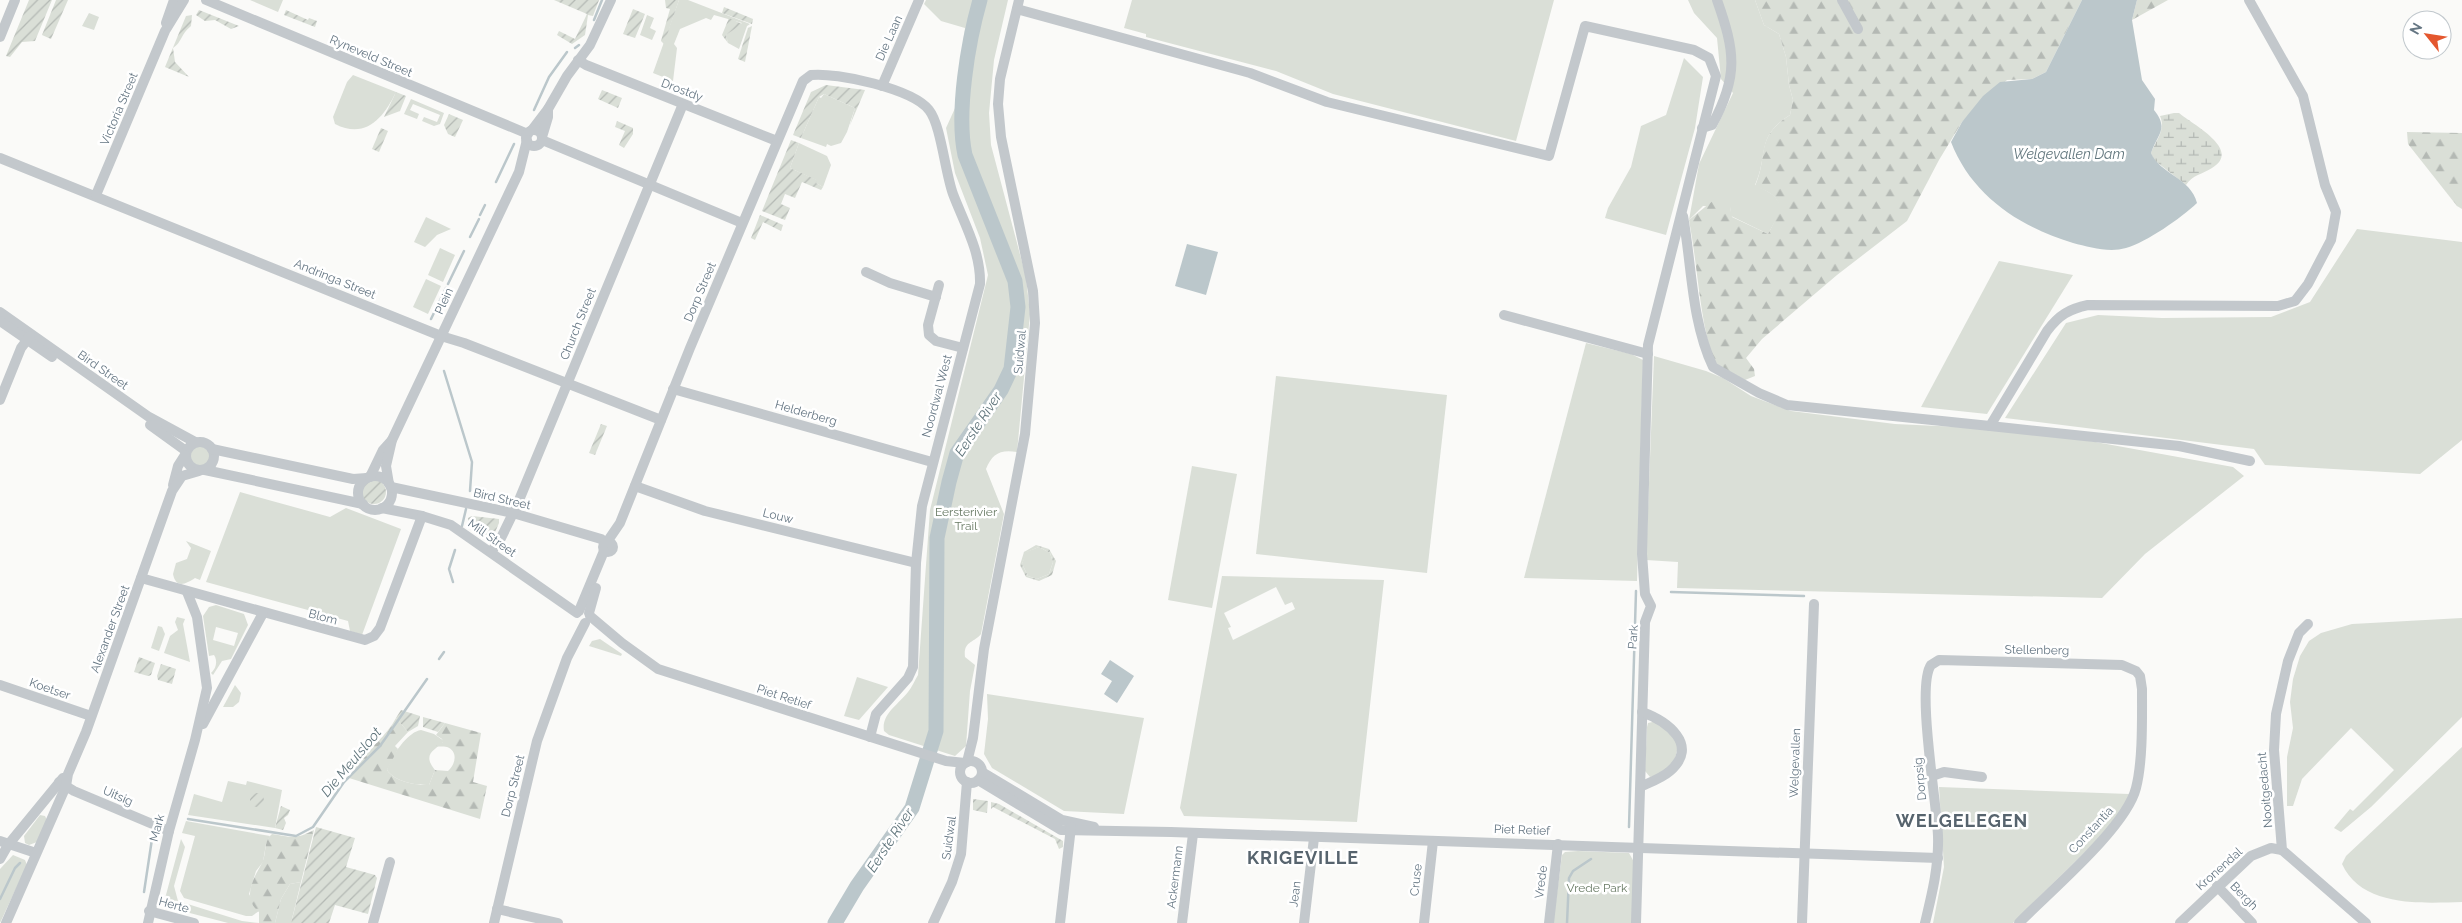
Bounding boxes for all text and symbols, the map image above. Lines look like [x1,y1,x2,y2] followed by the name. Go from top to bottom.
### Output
[2402,10,2452,60] north arrow
[873,13,905,63] street label: Die Laan
[2406,20,2425,37] text: N
[328,32,414,80] street label: Ryneveld Street
[97,70,141,148] street label: Victoria Street
[659,76,705,104] street label: Drostdy
[2013,146,2125,162] water label: Welgevallen Dam
[292,256,378,302] street label: Andringa Street
[681,260,719,324] street label: Dorp Street
[432,286,456,316] street label: Plein
[557,286,599,362] street label: Church Street
[1011,329,1029,374] street label: Suidwal
[75,348,131,392] street label: Bird Street
[919,353,955,439] street label: Noordwal West
[951,388,1005,459] water label: Eerste River
[773,397,839,429] street label: Helderberg
[472,486,532,512] street label: Bird Street
[761,505,795,527] street label: Louw
[935,505,998,533] park label: Eersterivier Trail
[465,516,519,560] street label: Mill Street
[88,583,132,675] street label: Alexander Street
[307,606,339,628] street label: Blom
[1625,624,1641,650] street label: Park
[2005,642,2069,658] street label: Stellenberg
[28,675,73,703] street label: Koetser
[755,682,814,713] street label: Piet Retief
[318,724,385,800] water label: Die Meulsloot
[1787,728,1803,798] street label: Welgevallen
[2255,752,2275,828] street label: Nooitgedacht
[499,753,527,819] street label: Dorp Street
[1911,757,1929,801] street label: Dorpsig
[101,783,135,809] street label: Uitsig
[863,804,917,875] water label: Eerste River
[2066,804,2116,856] street label: Constantia
[1896,810,2028,831] district label: WELGELEGEN
[147,812,167,843] street label: Mark
[939,815,959,861] street label: Suidwal
[1494,822,1551,838] street label: Piet Retief
[2193,844,2245,893] street label: Kronendal
[1164,845,1186,909] street label: Ackermann
[1247,847,1359,868] district label: KRIGEVILLE
[1407,863,1425,897] street label: Cruse
[1532,865,1550,899] street label: Vrede
[2227,879,2261,913] street label: Bergh
[1286,880,1304,908] street label: Jean
[1567,881,1628,895] park label: Vrede Park
[157,894,191,916] street label: Herte

